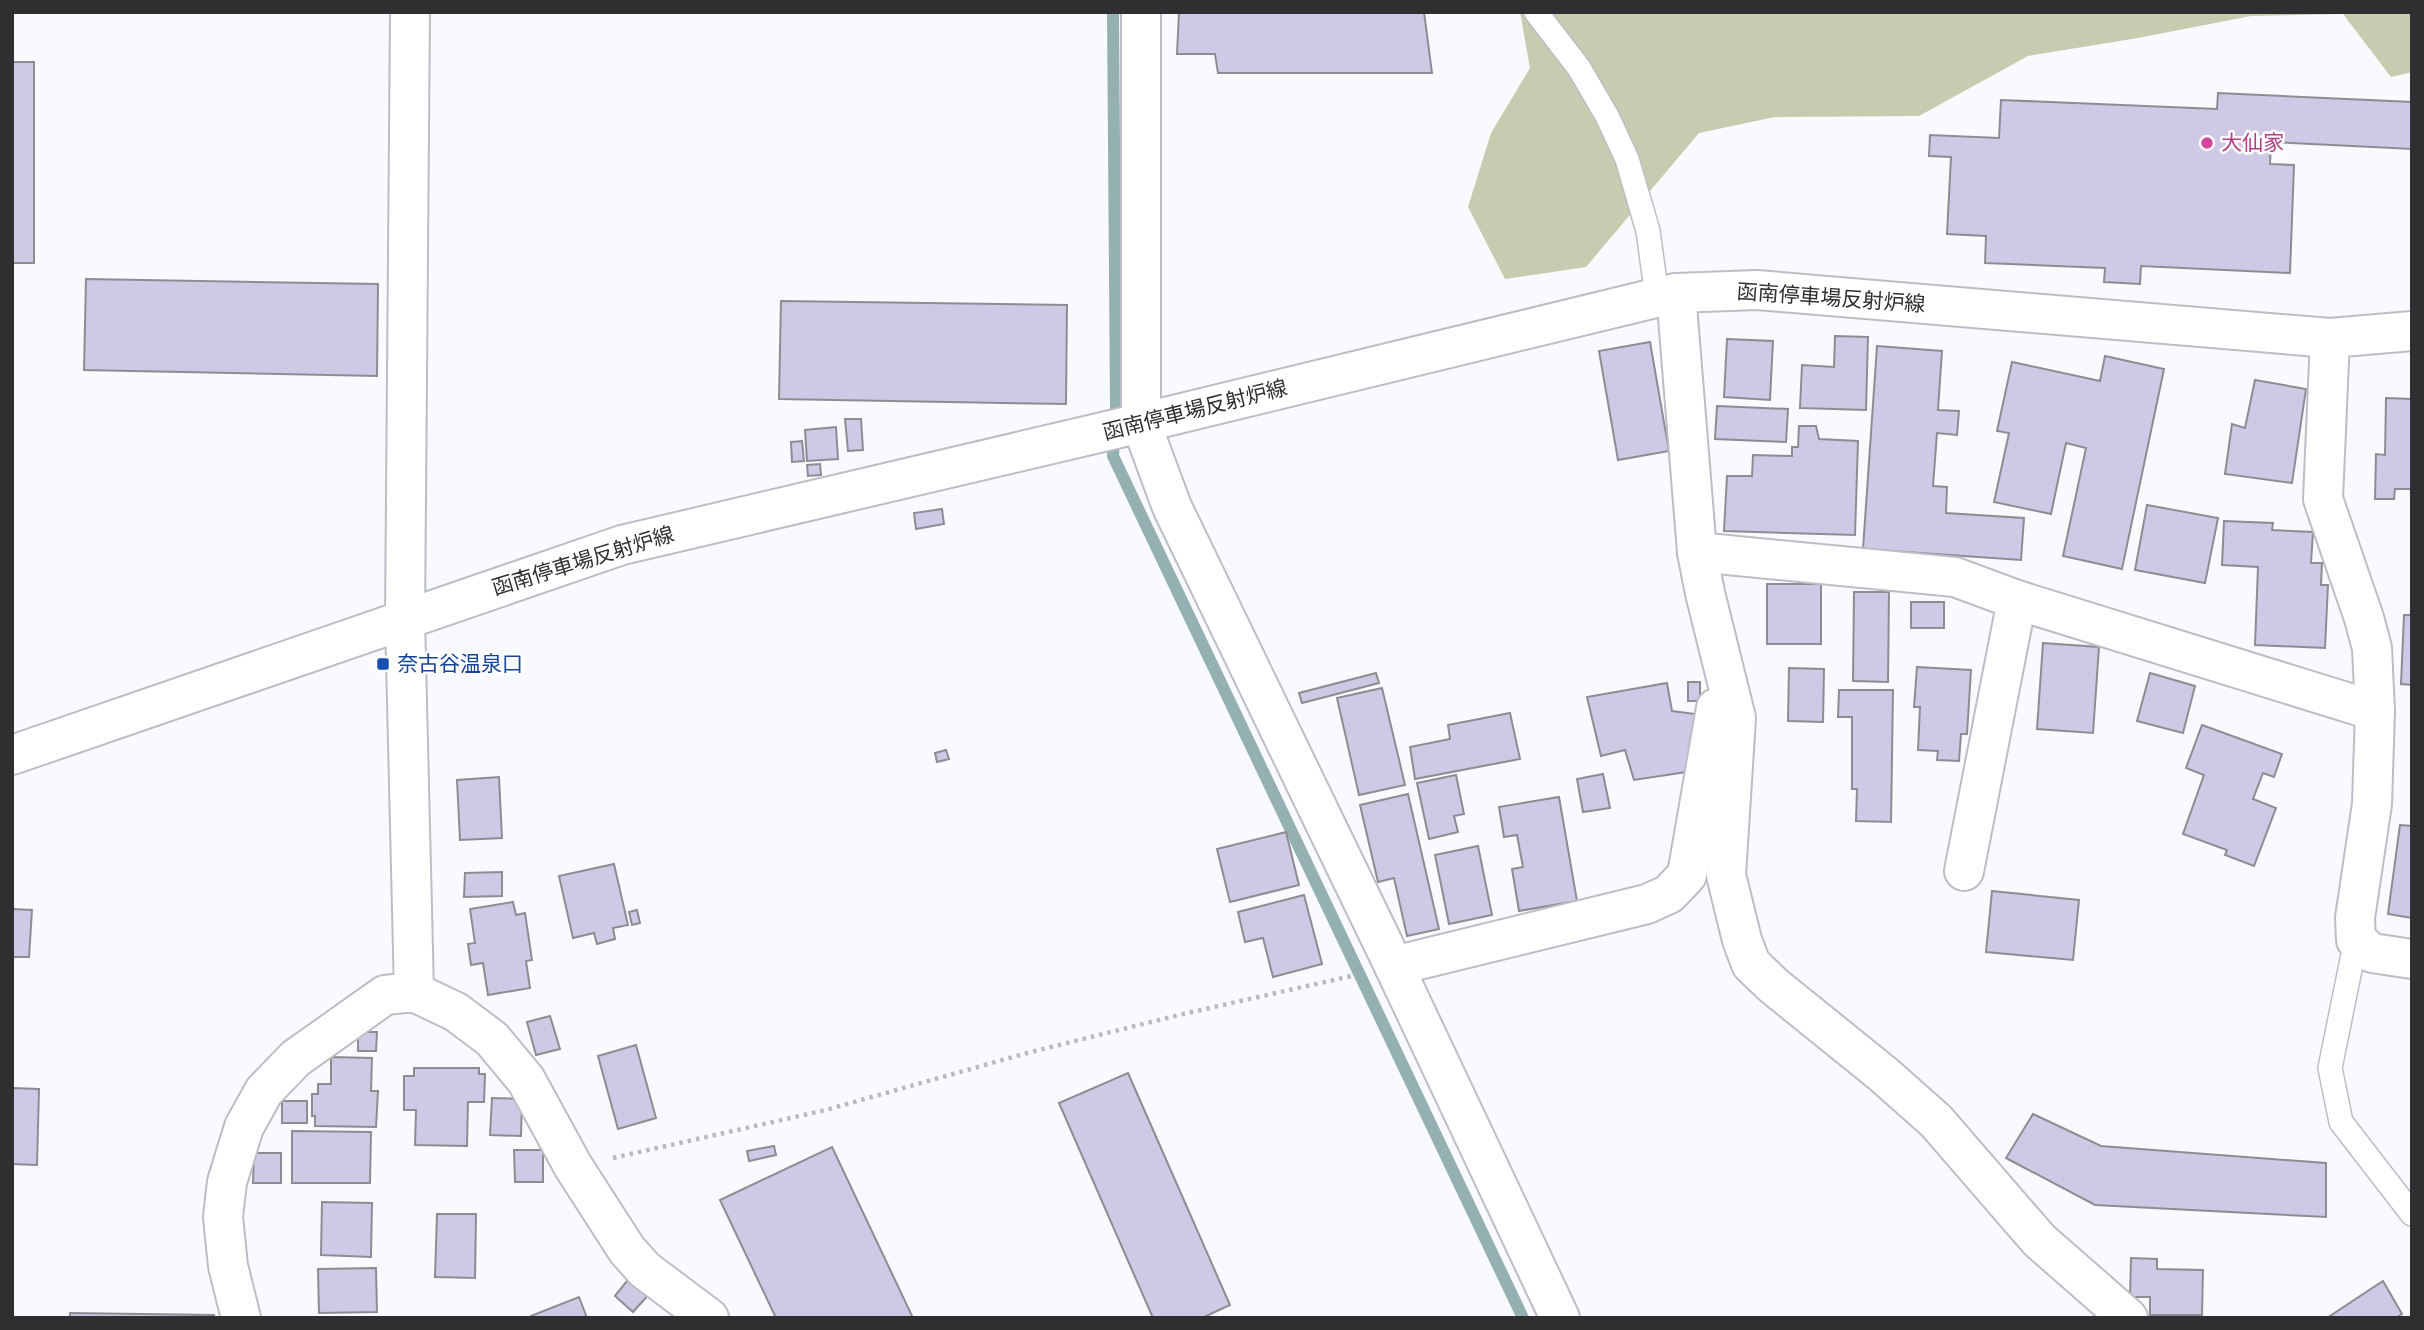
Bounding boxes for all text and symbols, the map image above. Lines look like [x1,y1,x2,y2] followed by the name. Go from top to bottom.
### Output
[2221,129,2284,155] place label: 大仙家
[2199,135,2215,151] marker: 大仙家
[1736,277,1926,317] street label: 函南停車場反射炉線
[1100,374,1290,445] street label: 函南停車場反射炉線
[489,520,677,600] street label: 函南停車場反射炉線
[397,650,523,676] place label: 奈古谷温泉口
[375,656,391,672] marker: 奈古谷温泉口

